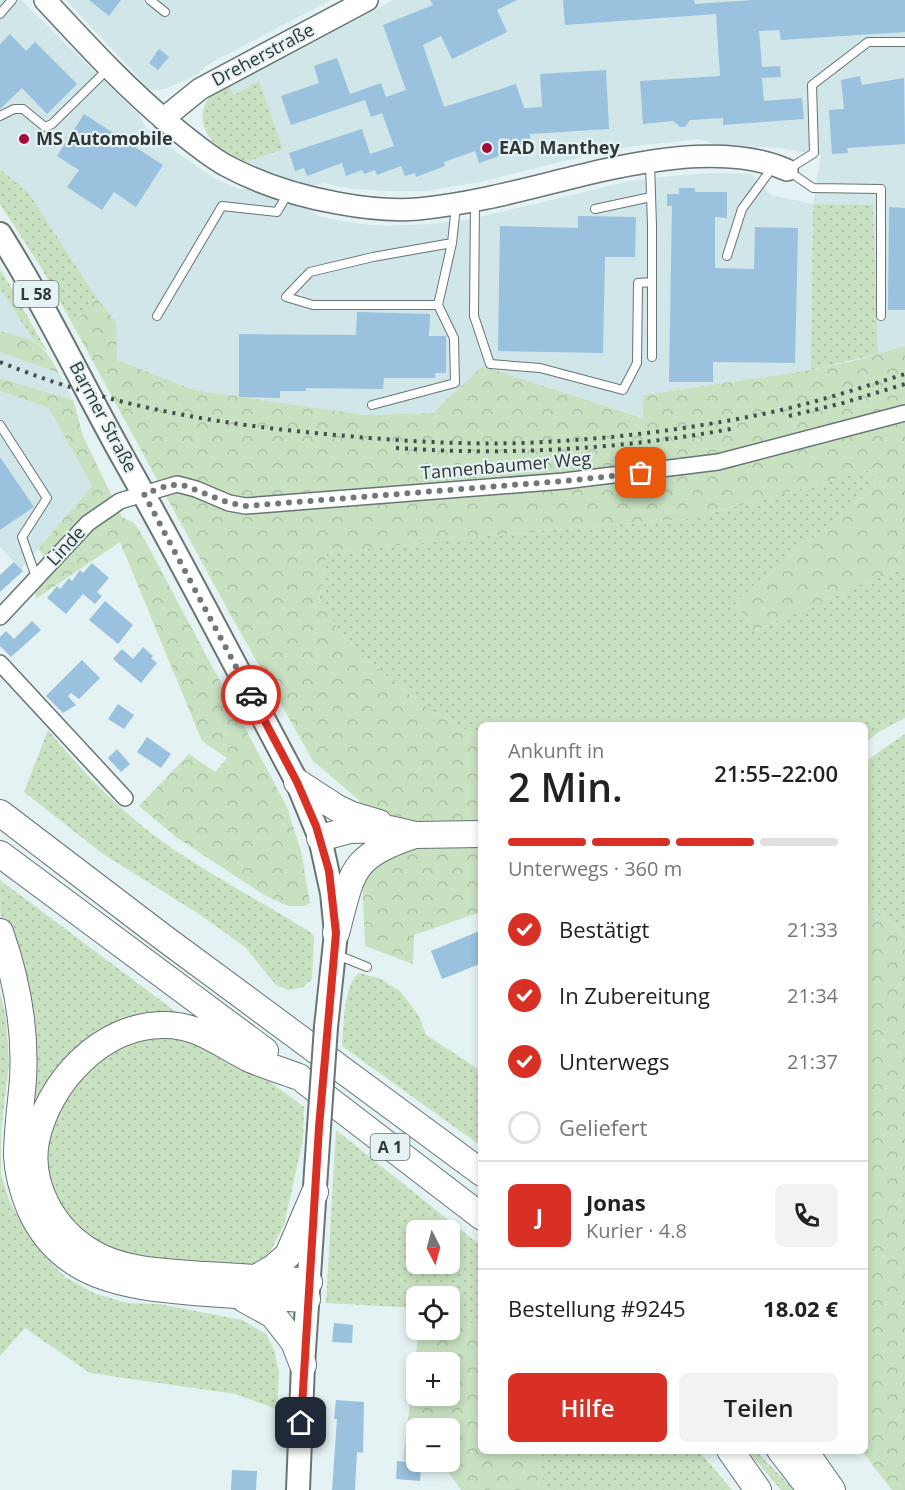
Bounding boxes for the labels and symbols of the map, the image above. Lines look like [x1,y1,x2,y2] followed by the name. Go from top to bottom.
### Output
[207,17,318,91] street label: Dreherstraße
[36,126,173,150] place label: MS Automobile
[17,132,31,146] marker: MS Automobile
[499,135,620,159] place label: EAD Manthey
[480,141,494,155] marker: EAD Manthey
[14,281,58,307] road number: L 58
[64,357,143,476] street label: Barmer Straße
[420,446,592,484] street label: Tannenbaumer Weg
[615,447,666,498] pin
[41,520,90,570] street label: Linde
[221,665,281,725] courier
[370,1134,410,1160] road number: A 1
[406,1220,460,1274] north arrow
[275,1397,326,1448] pin

